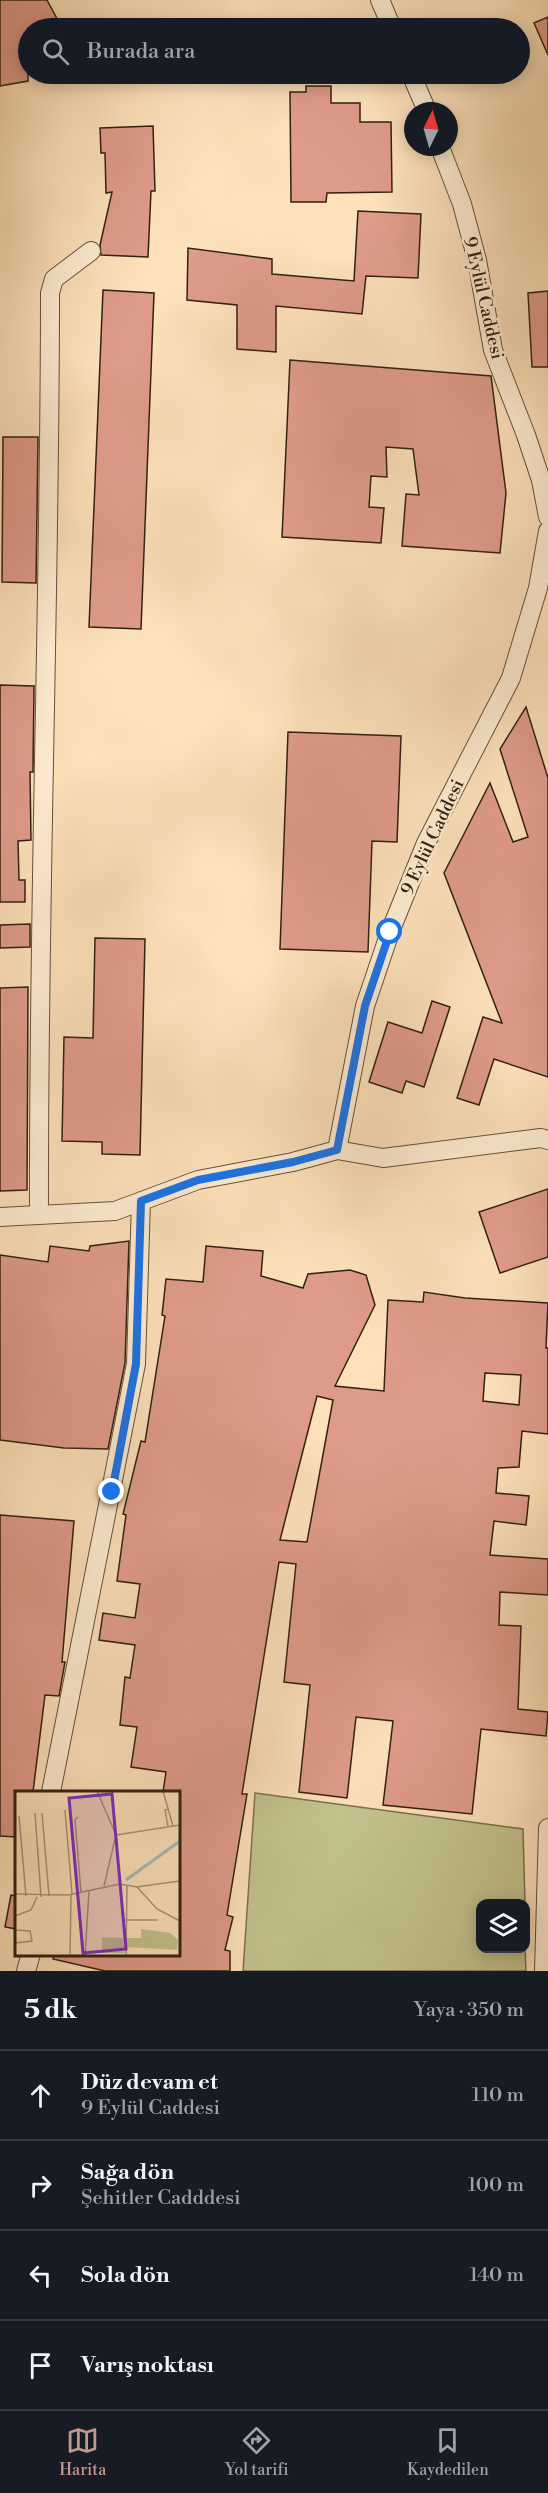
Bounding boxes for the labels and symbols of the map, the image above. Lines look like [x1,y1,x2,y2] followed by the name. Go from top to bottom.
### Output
[404,102,458,156] north arrow
[458,234,509,362] street label: 9 Eylül Caddesi
[396,776,469,899] street label: 9 Eylül Caddesi
[376,918,402,944] route start
[98,1478,124,1504] route end
[15,1791,180,1956] inset map

